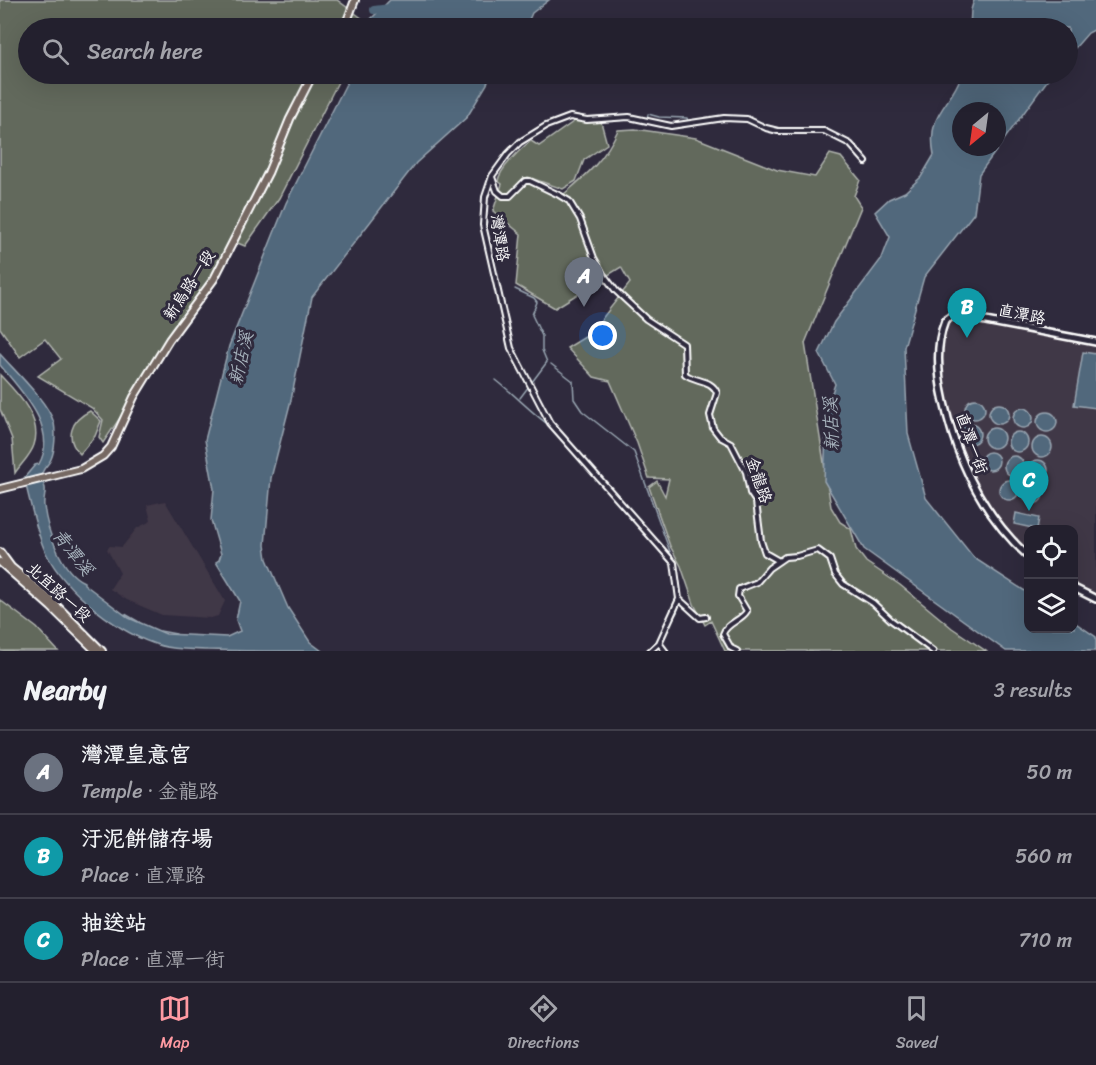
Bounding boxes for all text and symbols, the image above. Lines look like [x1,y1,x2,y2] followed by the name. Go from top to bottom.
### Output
[18,18,1078,84] search box
[87,32,203,71] text: Search here
[39,35,72,68] icon: search
[952,102,1006,156] north arrow
[482,212,518,264] street label: 灣潭路
[155,244,223,326] street label: 新烏路一段
[564,258,604,307] pin: A
[948,288,986,338] pin: B
[996,295,1048,333] street label: 直潭路
[588,321,617,350] your location
[219,327,263,388] water label: 新店溪
[814,395,848,452] water label: 新店溪
[947,408,997,478] street label: 直潭一街
[737,453,781,507] street label: 金龍路
[1010,462,1048,511] pin: C
[44,521,103,584] water label: 青潭溪
[1024,525,1078,633] map controls
[1024,525,1078,579] button: locate
[20,554,98,630] street label: 北宜路一段
[1024,579,1078,633] button: layers
[24,667,106,713] text: Nearby
[994,673,1072,708] text: 3 results
[81,735,191,774] text: 灣潭皇意宮
[37,755,50,790] text: A
[1027,755,1072,790] text: 50 m
[81,774,218,809] text: Temple · 金龍路
[81,819,213,858] text: 汙泥餅儲存場
[37,839,50,874] text: B
[1015,839,1072,874] text: 560 m
[81,858,205,893] text: Place · 直潭路
[81,903,147,942] text: 抽送站
[37,923,50,958] text: C
[1019,923,1072,958] text: 710 m
[81,942,225,977] text: Place · 直潭一街
[158,992,191,1057] tab: Map
[508,992,579,1057] tab: Directions
[896,992,938,1057] tab: Saved

